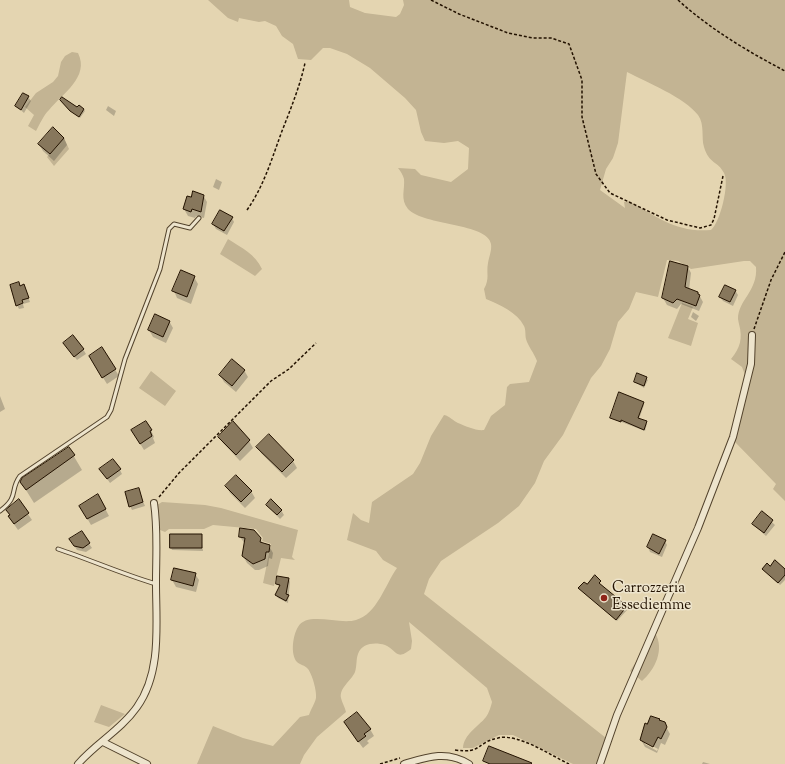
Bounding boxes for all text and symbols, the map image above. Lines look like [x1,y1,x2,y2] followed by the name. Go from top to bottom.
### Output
[612,580,691,615] place label: Carrozzeria Essediemme
[599,593,609,603] marker: Carrozzeria Essediemme

